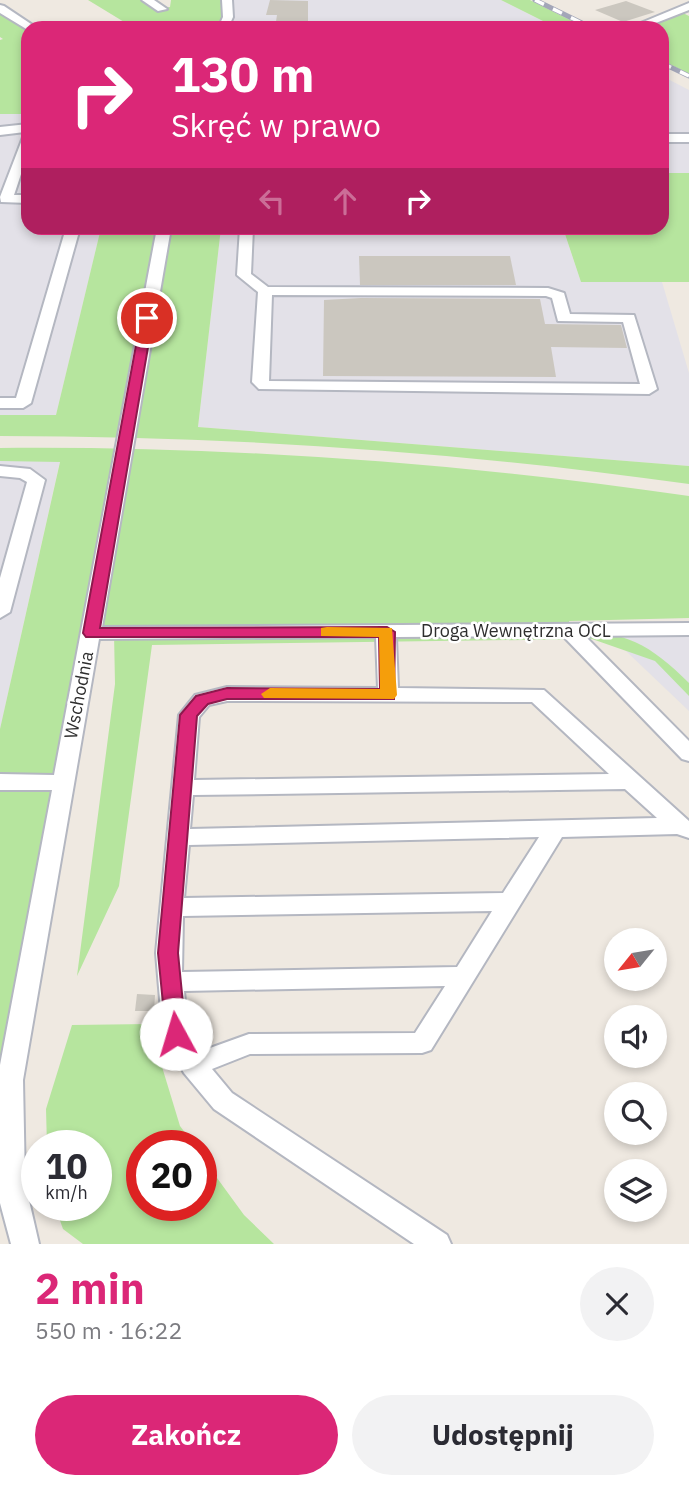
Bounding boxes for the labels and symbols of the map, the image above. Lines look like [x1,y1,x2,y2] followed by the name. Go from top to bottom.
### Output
[117,288,177,348] pin
[421,619,611,642] street label: Droga Wewnętrzna OCL
[59,649,98,741] street label: Wschodnia
[604,928,667,990] north arrow
[139,997,213,1071] position arrow
[126,1130,217,1221] speed limit sign: 20

